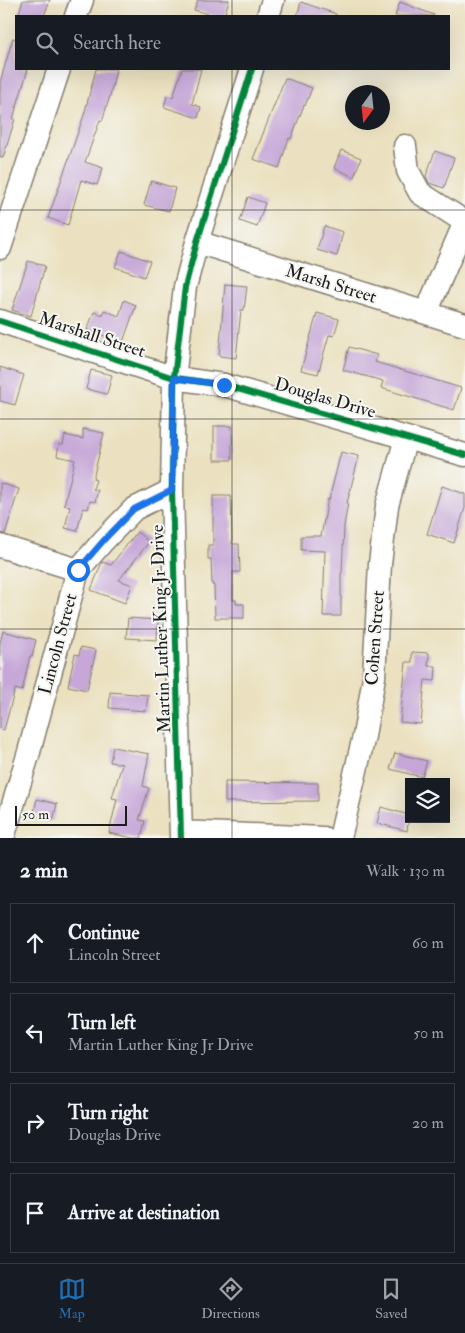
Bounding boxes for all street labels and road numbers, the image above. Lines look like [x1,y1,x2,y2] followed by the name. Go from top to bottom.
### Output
[283,259,380,309] street label: Marsh Street
[36,307,148,363] street label: Marshall Street
[272,373,379,424] street label: Douglas Drive
[146,524,176,734] street label: Martin Luther King Jr Drive
[360,590,390,686] street label: Cohen Street
[33,591,83,697] street label: Lincoln Street

